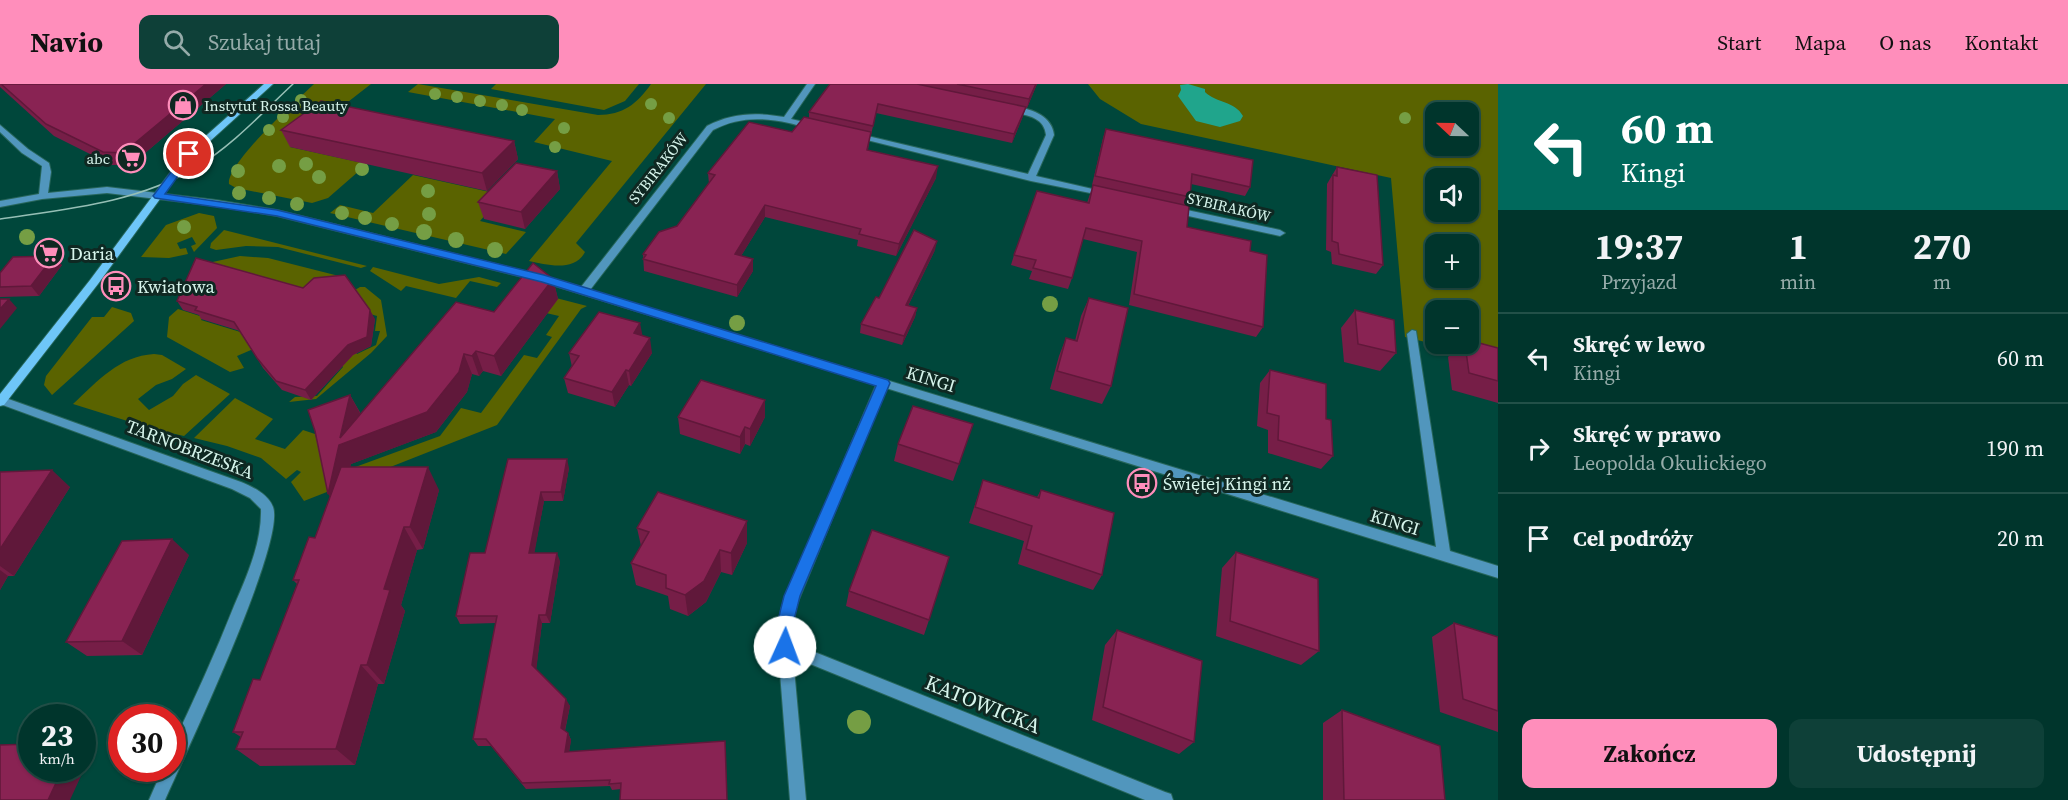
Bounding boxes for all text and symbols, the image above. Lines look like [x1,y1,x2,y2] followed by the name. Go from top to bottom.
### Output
[139,15,559,69] search box
[30,23,103,61] text: Navio
[160,26,193,59] icon: search
[208,27,321,57] text: Szukaj tutaj
[1717,28,1761,57] text: Start
[1794,28,1846,57] text: Mapa
[1879,28,1931,57] text: O nas
[1964,28,2038,57] text: Kontakt
[167,89,199,121] shop icon: Instytut Rossa Beauty
[204,95,348,116] place label: Instytut Rossa Beauty
[1621,99,1714,157] text: 60 m
[1425,102,1479,156] north arrow
[1425,102,1479,354] map controls
[1522,108,1600,186] icon: left
[163,128,214,179] pin
[623,128,693,208] street label: SYBIRAKÓW
[172,137,205,170] icon: arrive
[115,142,147,174] supermarket icon: abc
[86,148,110,169] place label: abc
[1621,154,1685,191] text: Kingi
[1425,168,1479,222] button: sound
[1185,187,1273,227] street label: SYBIRAKÓW
[1595,222,1683,271] text: 19:37
[1788,222,1808,271] text: 1
[1913,222,1971,271] text: 270
[1425,234,1479,288] button: +
[33,237,65,269] supermarket icon: Daria
[70,241,115,266] place label: Daria
[1601,268,1677,296] text: Przyjazd
[1780,268,1816,296] text: min
[1933,268,1951,296] text: m
[100,270,132,302] bus stop icon: Kwiatowa
[137,274,215,299] place label: Kwiatowa
[1425,300,1479,354] button: −
[1573,329,1705,359] text: Skręć w lewo
[1522,342,1555,375] icon: left
[1997,343,2044,373] text: 60 m
[1573,359,1621,387] text: Kingi
[903,360,959,398] street label: KINGI
[123,413,258,485] street label: TARNOBRZESKA
[1573,419,1721,449] text: Skręć w prawo
[1522,432,1555,465] icon: right
[1986,433,2044,463] text: 190 m
[1573,449,1767,477] text: Leopolda Okulickiego
[1126,467,1158,499] bus stop icon: Świętej Kingi nż
[1163,471,1291,496] place label: Świętej Kingi nż
[1367,503,1423,541] street label: KINGI
[1522,522,1555,555] icon: arrive
[1573,523,1693,553] text: Cel podróży
[1997,523,2044,553] text: 20 m
[753,615,817,679] position arrow
[921,668,1045,740] street label: KATOWICKA
[108,704,186,782] speed limit sign: 30
[41,715,73,756] text: 23
[1522,719,1777,788] button: Zakończ
[1789,719,2044,788] button: Udostępnij
[39,748,75,769] text: km/h

